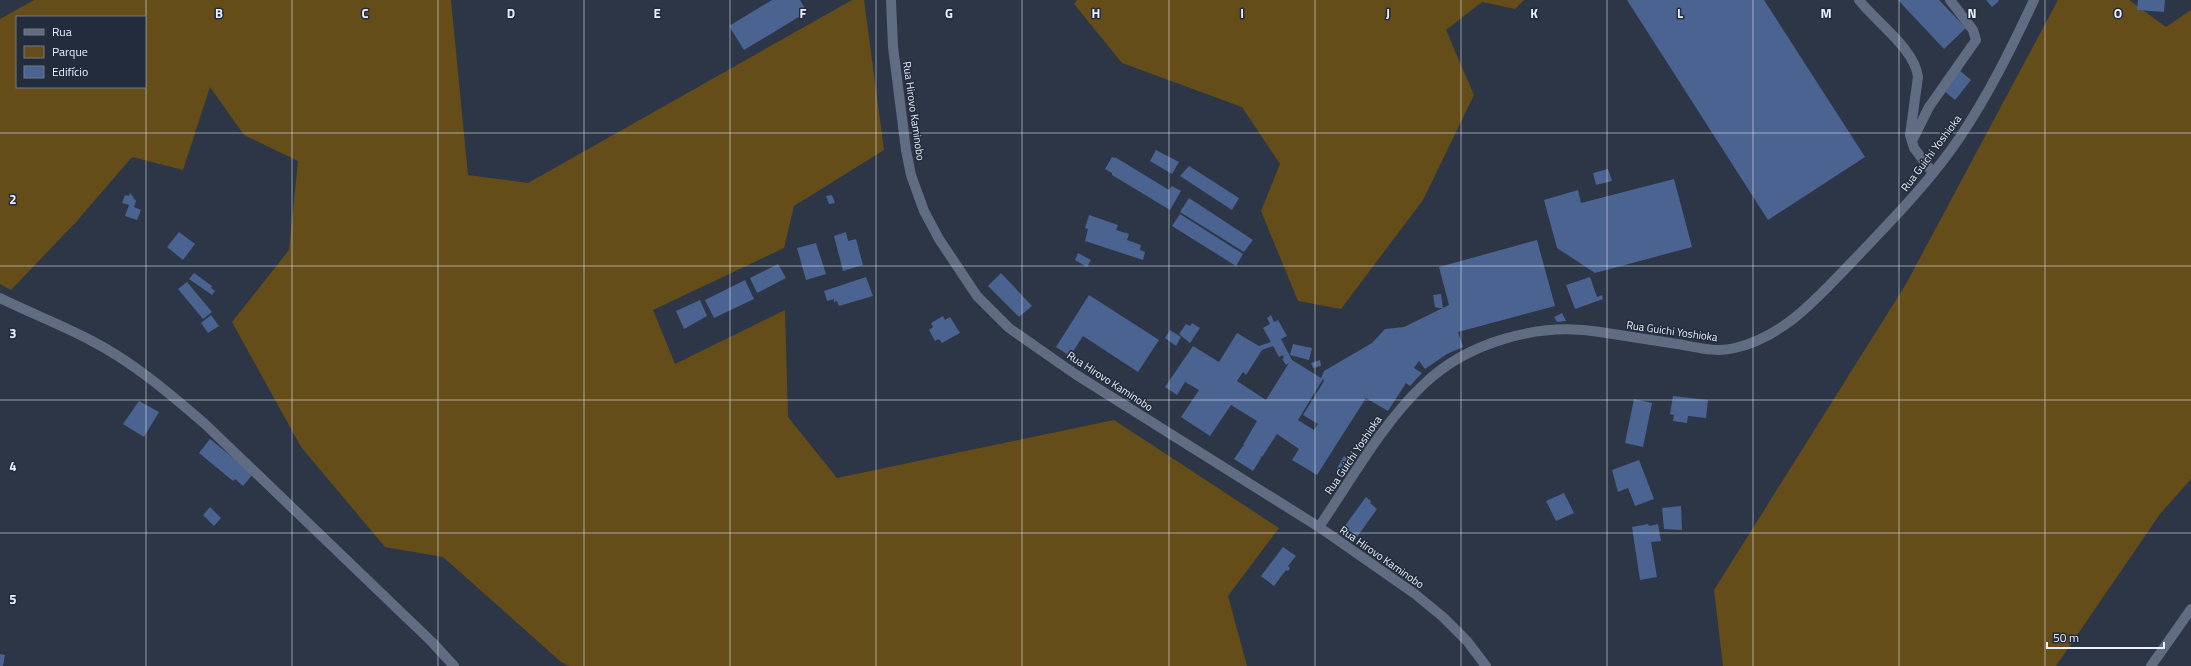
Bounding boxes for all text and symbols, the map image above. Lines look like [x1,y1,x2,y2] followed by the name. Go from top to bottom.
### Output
[215,3,223,23] text: B
[361,3,369,23] text: C
[507,3,515,23] text: D
[653,3,661,23] text: E
[800,3,807,23] text: F
[945,3,953,23] text: G
[1092,3,1100,23] text: H
[1240,3,1244,23] text: I
[1386,3,1390,23] text: J
[1530,3,1538,23] text: K
[1677,3,1683,23] text: L
[1820,3,1832,23] text: M
[1967,3,1977,23] text: N
[2114,3,2122,23] text: O
[16,16,146,88] legend
[52,22,72,41] text: Rua
[52,42,88,61] text: Parque
[899,60,929,162] street label: Rua Hirovo Kaminobo
[52,62,88,81] text: Edifício
[1897,111,1965,195] street label: Rua Guichi Yoshioka
[9,189,17,209] text: 2
[1625,317,1719,345] street label: Rua Guichi Yoshioka
[9,323,17,343] text: 3
[1064,347,1156,415] street label: Rua Hirovo Kaminobo
[1321,412,1386,498] street label: Rua Guichi Yoshioka
[9,456,17,476] text: 4
[1337,522,1428,592] street label: Rua Hirovo Kaminobo
[9,589,17,609] text: 5
[2047,624,2164,650] scale bar
[2053,628,2079,647] text: 50 m

